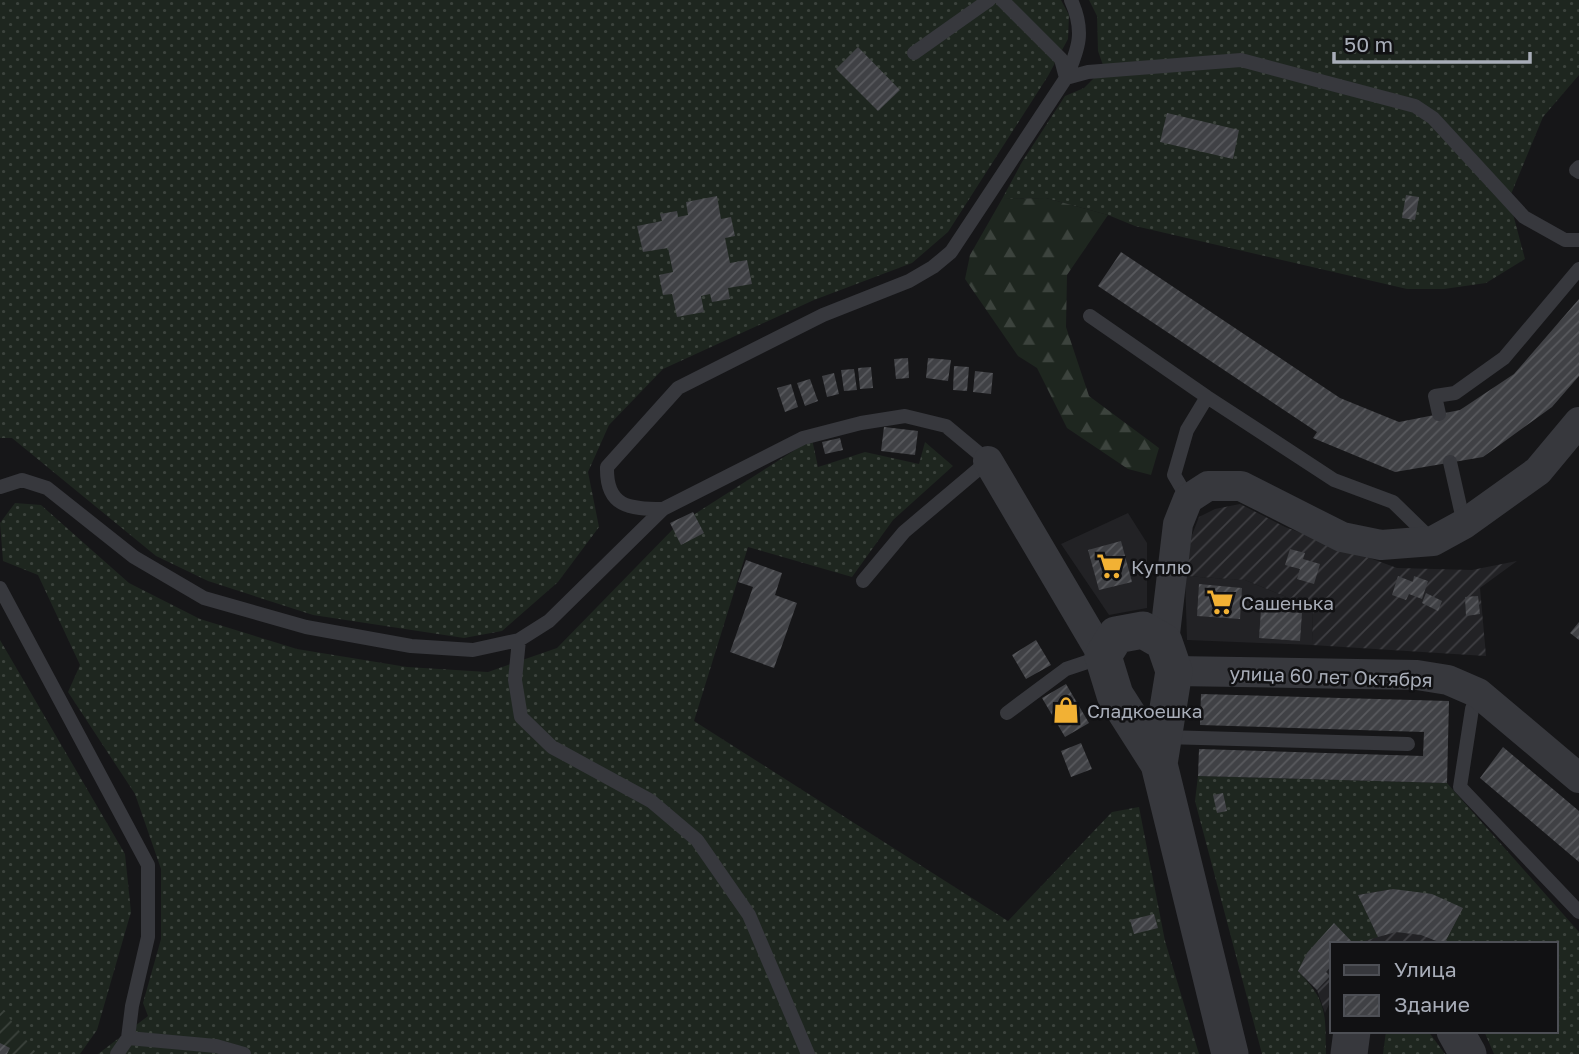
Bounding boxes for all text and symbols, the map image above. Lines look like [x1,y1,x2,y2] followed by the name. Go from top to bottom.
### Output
[1334,21,1530,65] scale bar
[1344,31,1393,57] text: 50 m
[1095,551,1125,581] supermarket icon: Куплю
[1131,555,1191,578] place label: Куплю
[1205,587,1235,617] supermarket icon: Сашенька
[1241,591,1334,614] place label: Сашенька
[1229,661,1433,691] street label: улица 60 лет Октября
[1051,695,1081,725] shop icon: Сладкоешка
[1087,699,1203,722] place label: Сладкоешка
[1330,942,1558,1033] legend
[1394,956,1457,982] text: Улица
[1394,991,1470,1017] text: Здание

